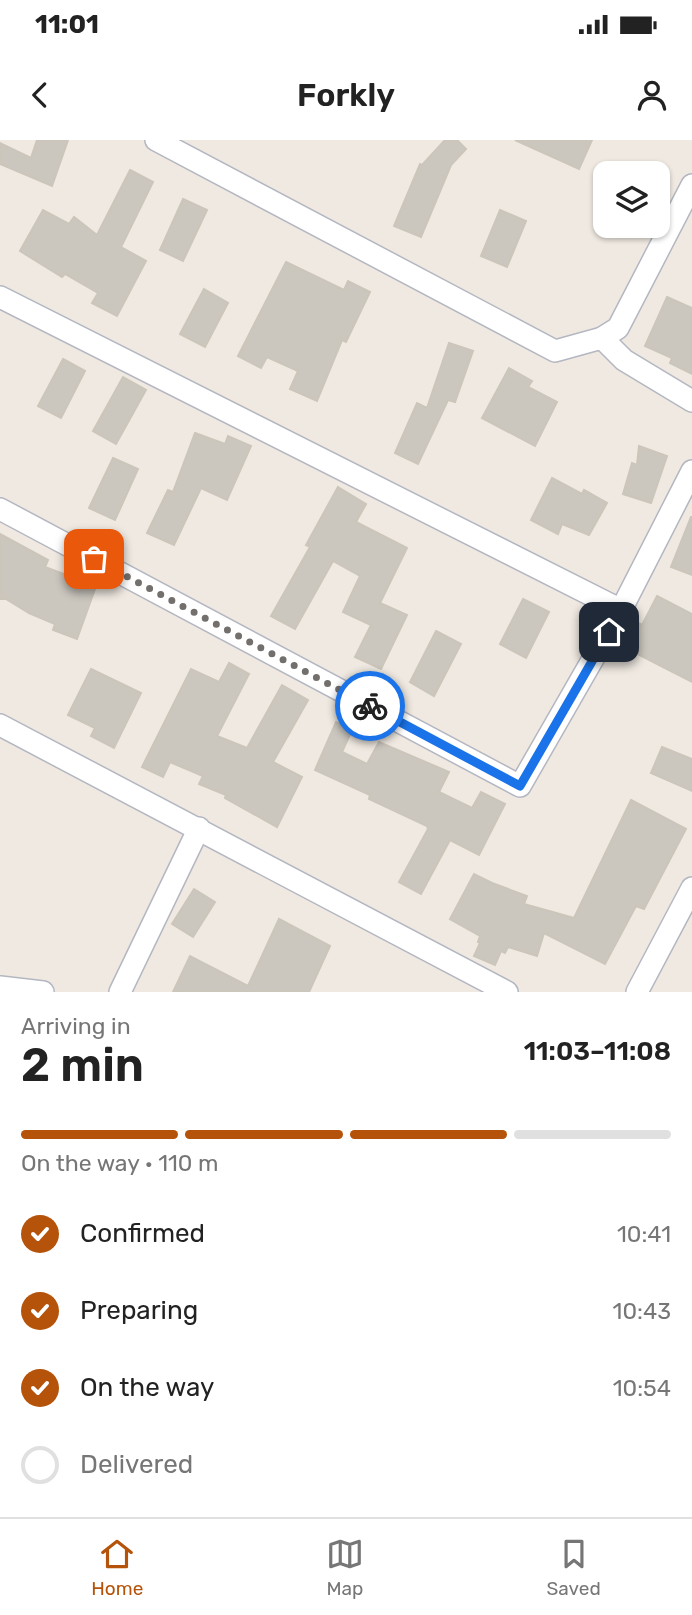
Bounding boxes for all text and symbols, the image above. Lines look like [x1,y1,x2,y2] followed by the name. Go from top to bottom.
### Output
[35,9,99,40] text: 11:01
[21,76,59,114] icon: back
[297,76,395,114] text: Forkly
[633,76,671,114] icon: person
[593,161,670,238] map controls
[593,161,670,238] button: layers
[64,529,124,589] pin
[75,540,113,578] icon: bag
[579,602,639,662] pin
[590,613,628,651] icon: home
[335,671,405,741] courier
[351,687,389,725] icon: bike
[21,1012,131,1040] text: Arriving in
[524,1036,671,1067] text: 11:03–11:08
[21,1038,144,1093] text: 2 min
[21,1149,219,1177] text: On the way · 110 m
[21,1215,59,1253] icon: check
[80,1218,205,1249] text: Confirmed
[617,1220,671,1248] text: 10:41
[21,1292,59,1330] icon: check
[80,1295,198,1326] text: Preparing
[613,1297,671,1325] text: 10:43
[21,1369,59,1407] icon: check
[80,1372,214,1403] text: On the way
[613,1374,671,1402] text: 10:54
[80,1449,193,1480] text: Delivered
[91,1535,143,1600] tab: Home
[326,1535,364,1600] tab: Map
[546,1535,601,1600] tab: Saved

